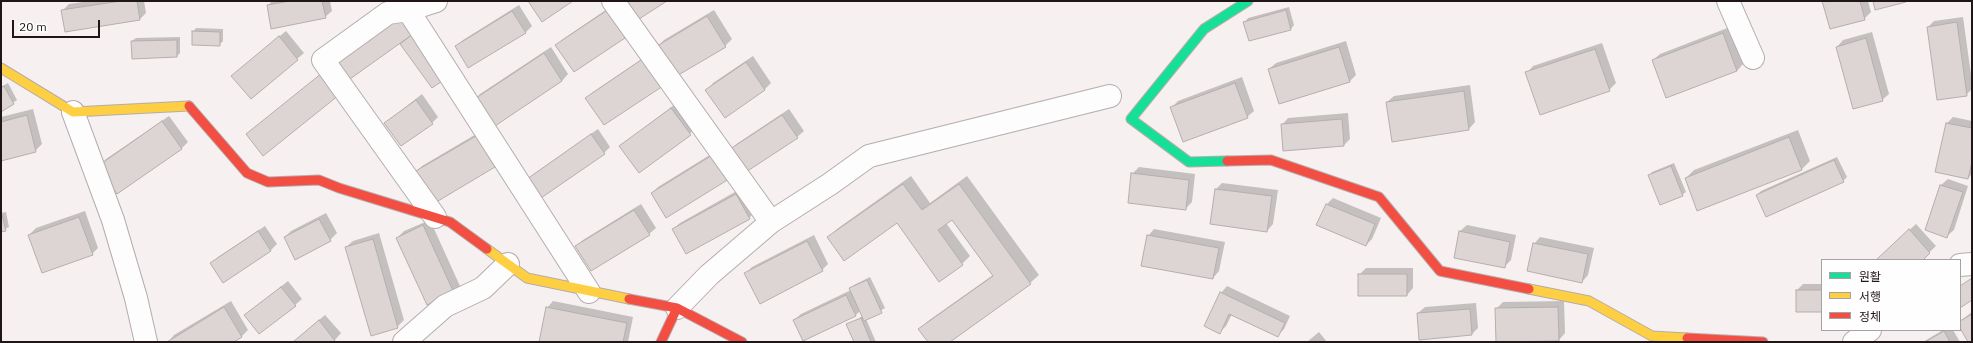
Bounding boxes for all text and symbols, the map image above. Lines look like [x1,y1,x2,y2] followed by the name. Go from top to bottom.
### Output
[14,12,102,38] scale bar
[19,19,47,34] text: 20 m
[1821,259,1961,331] legend
[1859,269,1881,284] text: 원활
[1859,289,1881,304] text: 서행
[1859,309,1881,324] text: 정체

